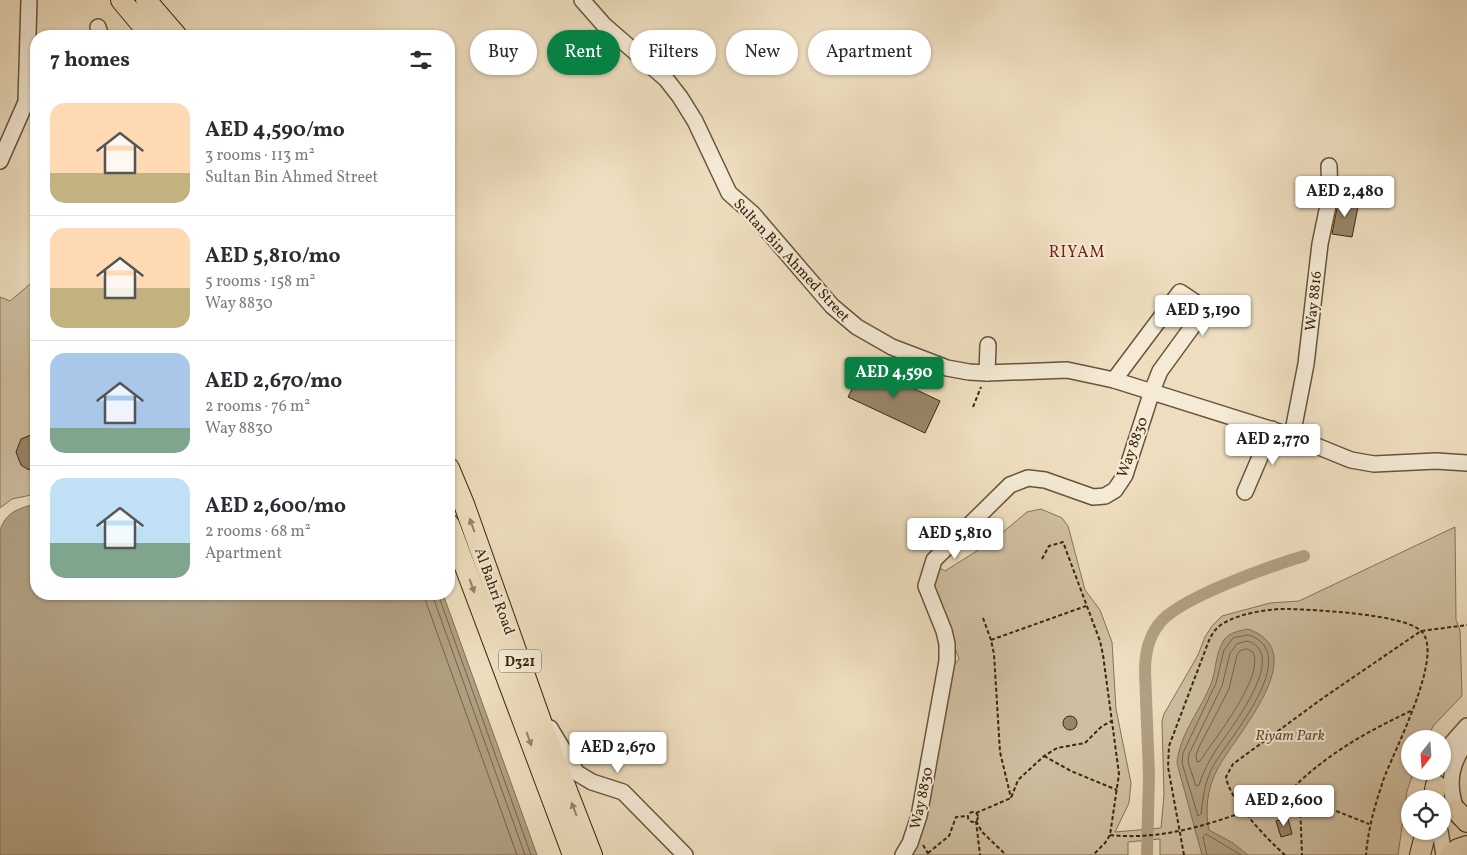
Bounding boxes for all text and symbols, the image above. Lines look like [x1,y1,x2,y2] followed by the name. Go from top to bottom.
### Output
[470,30,537,75] chip: Buy
[547,30,620,75] chip: Rent
[630,30,716,75] chip: Filters
[726,30,798,75] chip: New
[808,30,931,75] chip: Apartment
[50,46,130,75] text: 7 homes
[407,46,435,74] icon: filters
[205,116,345,145] text: AED 4,590/mo
[90,123,150,183] icon: home
[205,145,315,167] text: 3 rooms · 113 m²
[205,167,378,189] text: Sultan Bin Ahmed Street
[1288,176,1402,218] pin: AED 2,480
[1306,181,1384,203] text: AED 2,480
[728,194,854,328] street label: Sultan Bin Ahmed Street
[205,242,340,271] text: AED 5,810/mo
[1049,242,1105,264] district label: RIYAM
[90,248,150,308] icon: home
[1301,270,1328,332] street label: Way 8816
[205,271,315,293] text: 5 rooms · 158 m²
[205,293,273,315] text: Way 8830
[1146,294,1260,337] pin: AED 3,190
[1166,300,1240,322] text: AED 3,190
[837,356,951,399] pin: AED 4,590
[856,362,932,384] text: AED 4,590
[205,367,342,396] text: AED 2,670/mo
[90,373,150,433] icon: home
[205,396,310,418] text: 2 rooms · 76 m²
[1113,414,1154,481] street label: Way 8830
[205,418,273,440] text: Way 8830
[1216,424,1330,466] pin: AED 2,770
[1236,429,1310,451] text: AED 2,770
[205,492,346,521] text: AED 2,600/mo
[90,498,150,558] icon: home
[468,517,476,532] one-way arrow
[898,518,1012,560] pin: AED 5,810
[205,521,311,543] text: 2 rooms · 68 m²
[918,523,992,545] text: AED 5,810
[205,543,282,565] text: Apartment
[468,545,519,638] street label: Al Bahri Road
[468,579,476,594] one-way arrow
[499,649,541,672] road number: D321
[1255,726,1325,747] park label: Riyam Park
[1401,730,1451,780] north arrow
[1401,730,1451,840] map controls
[526,731,533,746] one-way arrow
[561,732,675,774] pin: AED 2,670
[580,737,656,759] text: AED 2,670
[906,765,939,831] street label: Way 8830
[1227,784,1341,827] pin: AED 2,600
[1245,790,1323,812] text: AED 2,600
[1401,790,1451,840] button: locate
[570,802,578,817] one-way arrow

